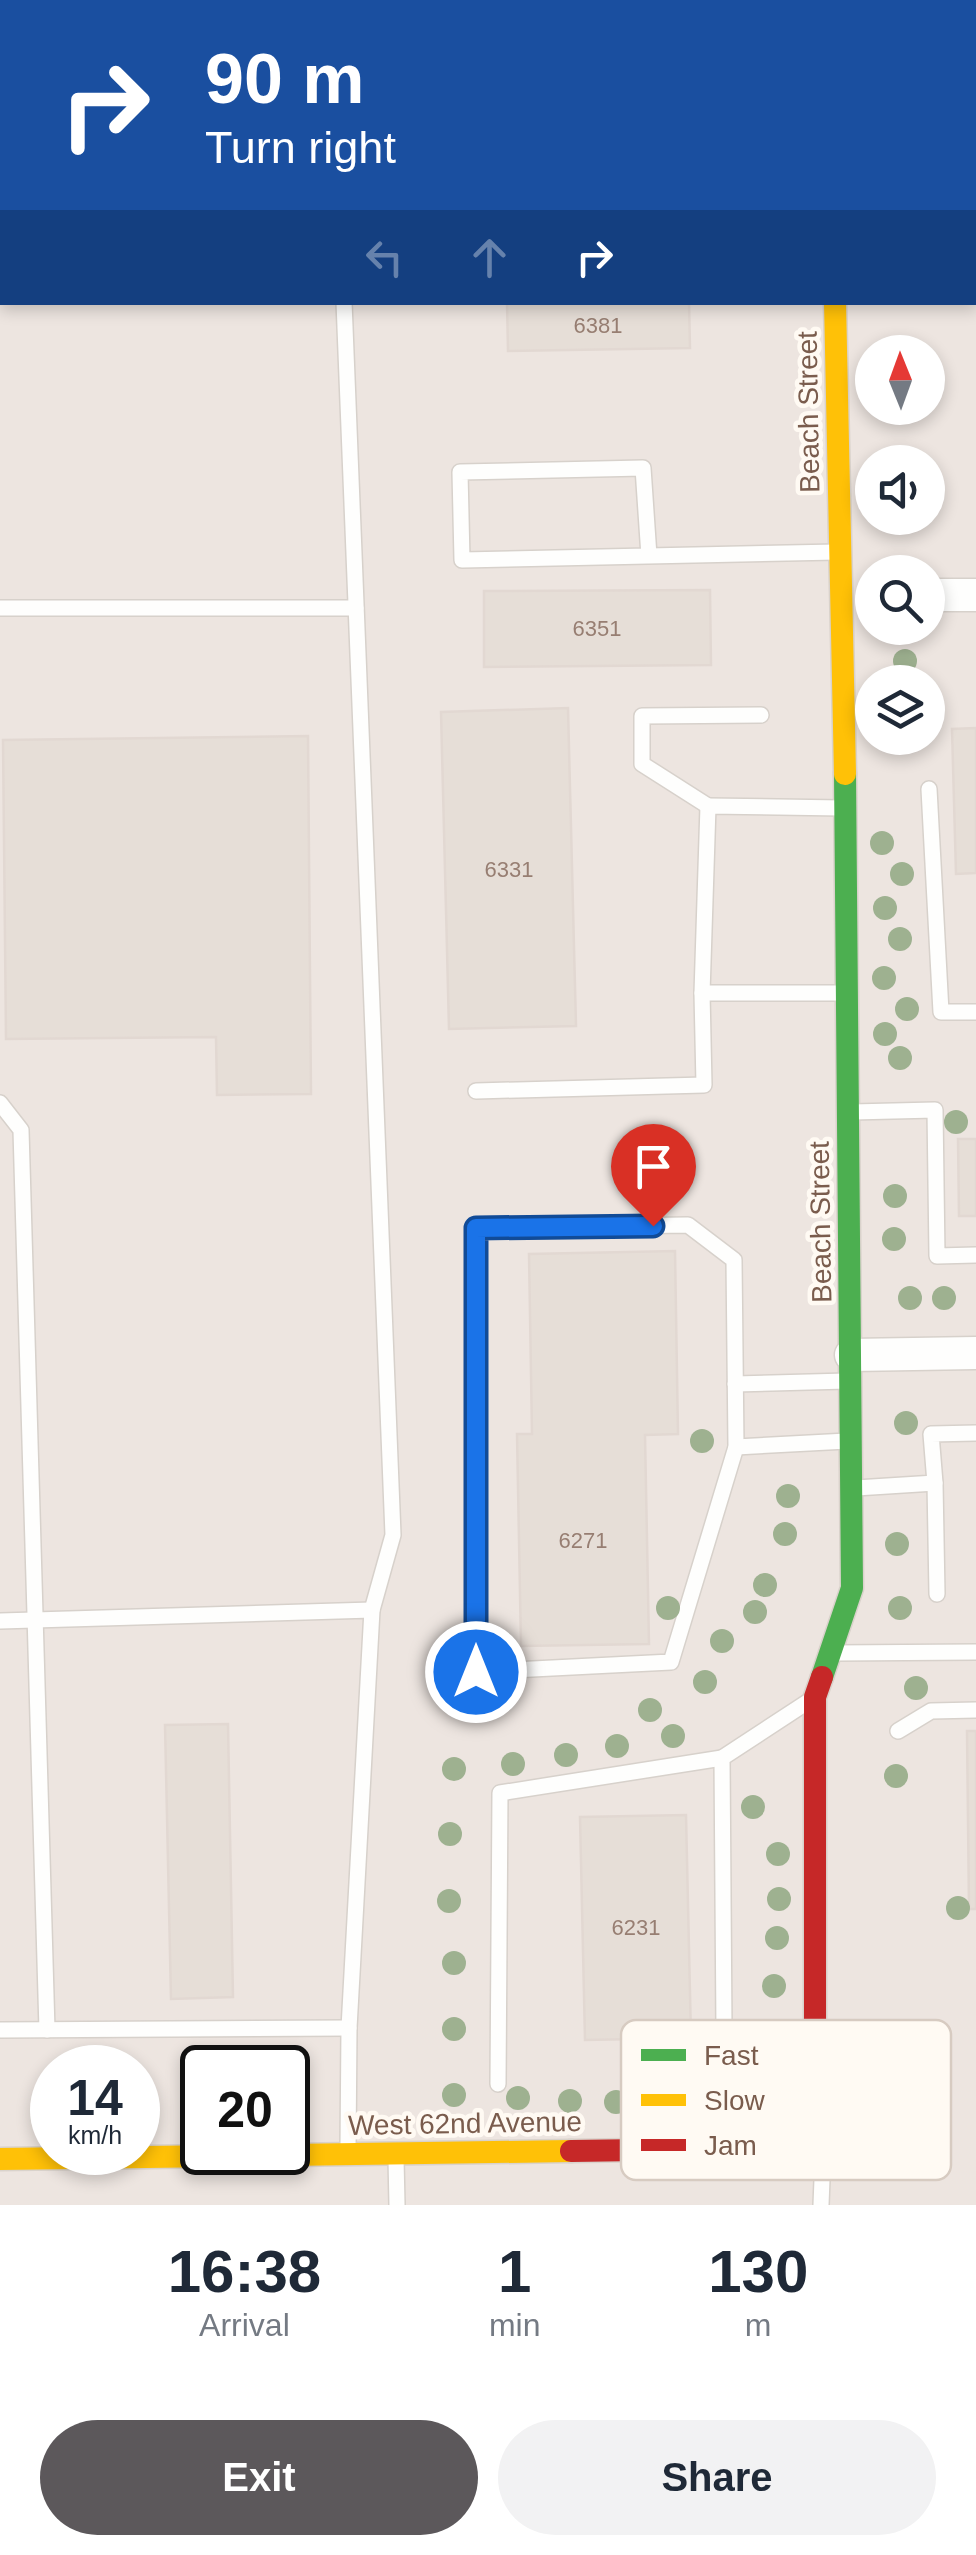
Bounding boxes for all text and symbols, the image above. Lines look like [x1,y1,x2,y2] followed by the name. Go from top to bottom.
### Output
[40,40,170,170] icon: right
[205,40,365,118] text: 90 m
[205,122,396,173] text: Turn right
[357,230,412,285] icon: left
[462,230,517,285] icon: ahead
[567,230,622,285] icon: right
[574,313,622,338] house number: 6381
[792,331,825,493] street label: Beach Street
[855,335,945,425] north arrow
[855,335,945,755] map controls
[855,445,945,535] button: sound
[855,555,945,645] button: search
[573,616,621,641] house number: 6351
[855,665,945,755] button: layers
[485,857,533,882] house number: 6331
[611,1124,696,1227] pin
[626,1139,681,1194] icon: arrive
[804,1141,837,1303] street label: Beach Street
[559,1528,607,1553] house number: 6271
[424,1620,528,1724] position arrow
[612,1915,660,1940] house number: 6231
[621,2020,951,2180] legend
[704,2040,759,2071] text: Fast
[180,2045,310,2175] speed limit sign: 20
[67,2070,123,2126] text: 14
[704,2085,765,2116] text: Slow
[348,2106,582,2141] street label: West 62nd Avenue
[68,2121,122,2149] text: km/h
[704,2130,757,2161] text: Jam
[168,2238,321,2305] text: 16:38
[498,2238,531,2305] text: 1
[708,2238,808,2305] text: 130
[199,2307,290,2343] text: Arrival
[489,2307,540,2343] text: min
[745,2307,772,2343] text: m
[40,2420,478,2535] button: Exit
[498,2420,936,2535] button: Share

